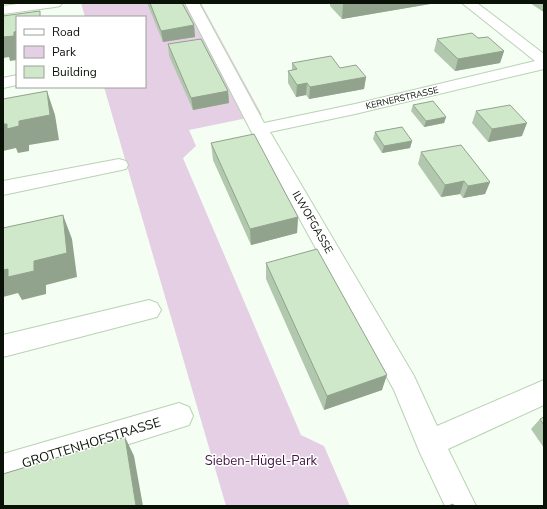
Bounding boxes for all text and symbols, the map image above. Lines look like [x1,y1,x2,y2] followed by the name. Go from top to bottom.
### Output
[16,16,146,88] legend
[52,24,80,40] text: Road
[52,44,77,60] text: Park
[52,64,97,80] text: Building
[364,84,440,112] street label: KERNERSTRASSE
[289,188,337,256] street label: ILWOFGASSE
[20,413,163,473] street label: GROTTENHOFSTRASSE
[205,452,318,470] park label: Sieben-Hügel-Park

